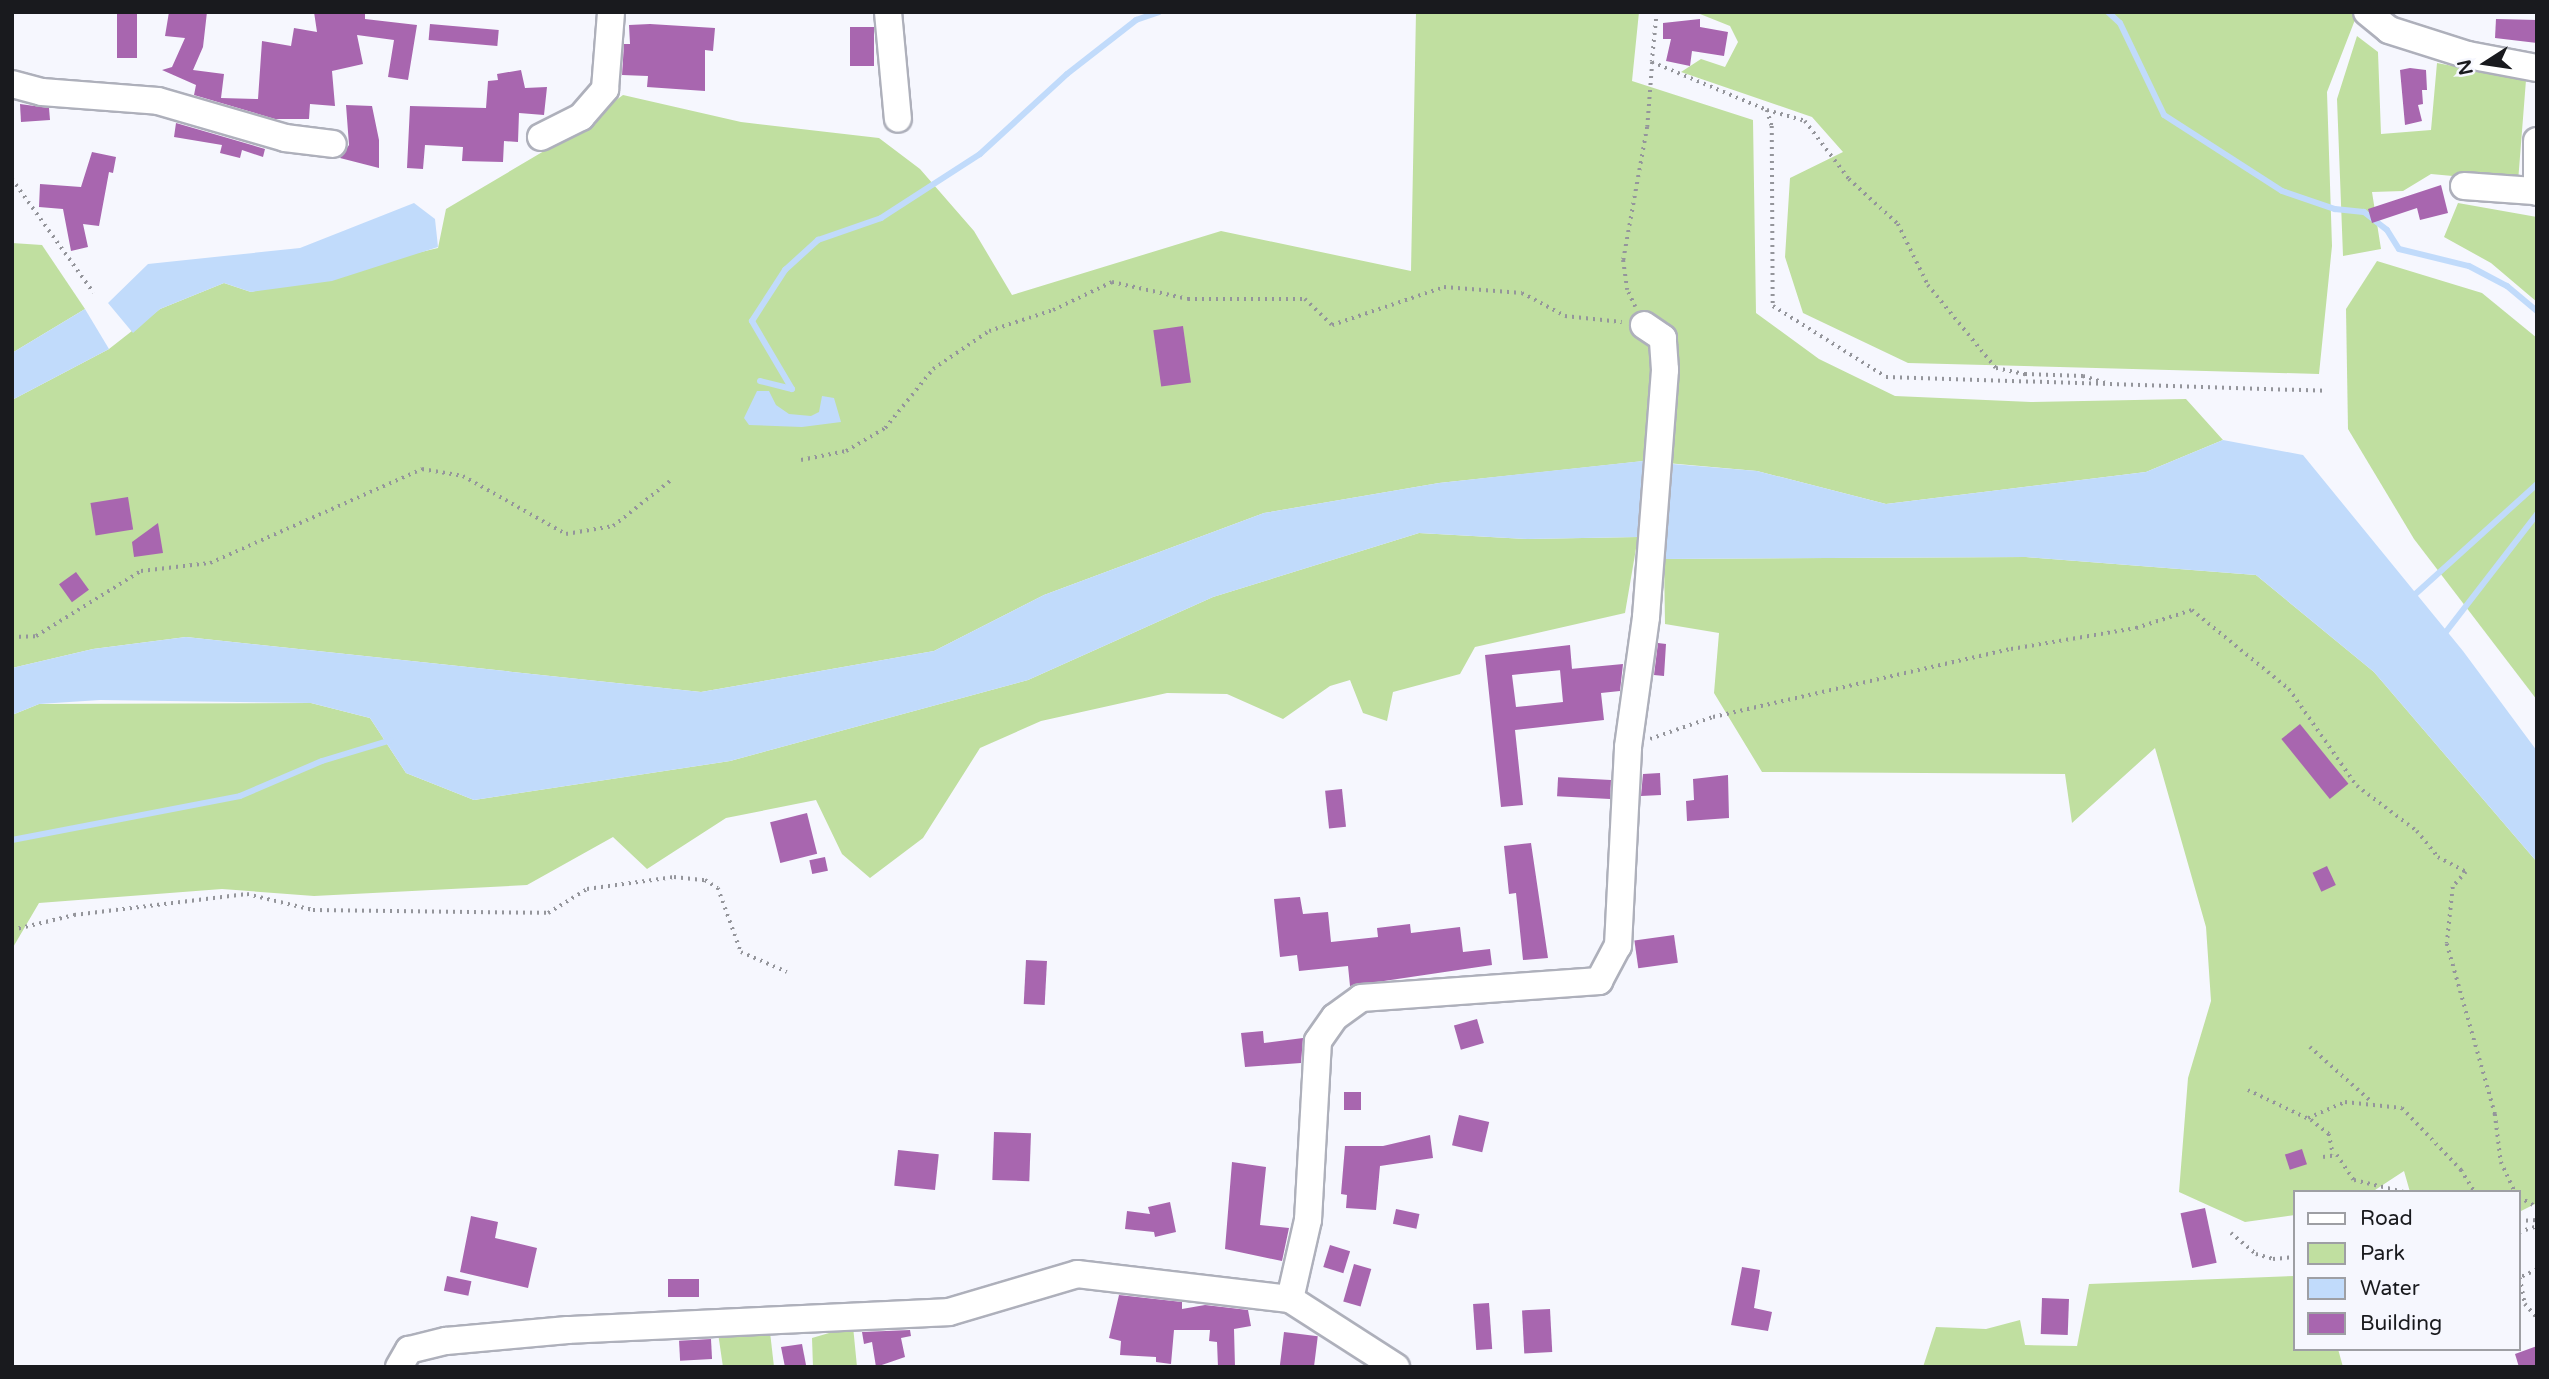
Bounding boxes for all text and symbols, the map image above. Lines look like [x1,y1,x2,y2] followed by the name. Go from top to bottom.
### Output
[2451,28,2521,98] north arrow
[2453,58,2478,77] text: N
[2294,1190,2521,1351] legend
[2360,1206,2413,1231] text: Road
[2360,1241,2405,1266] text: Park
[2360,1276,2420,1301] text: Water
[2360,1311,2442,1336] text: Building

